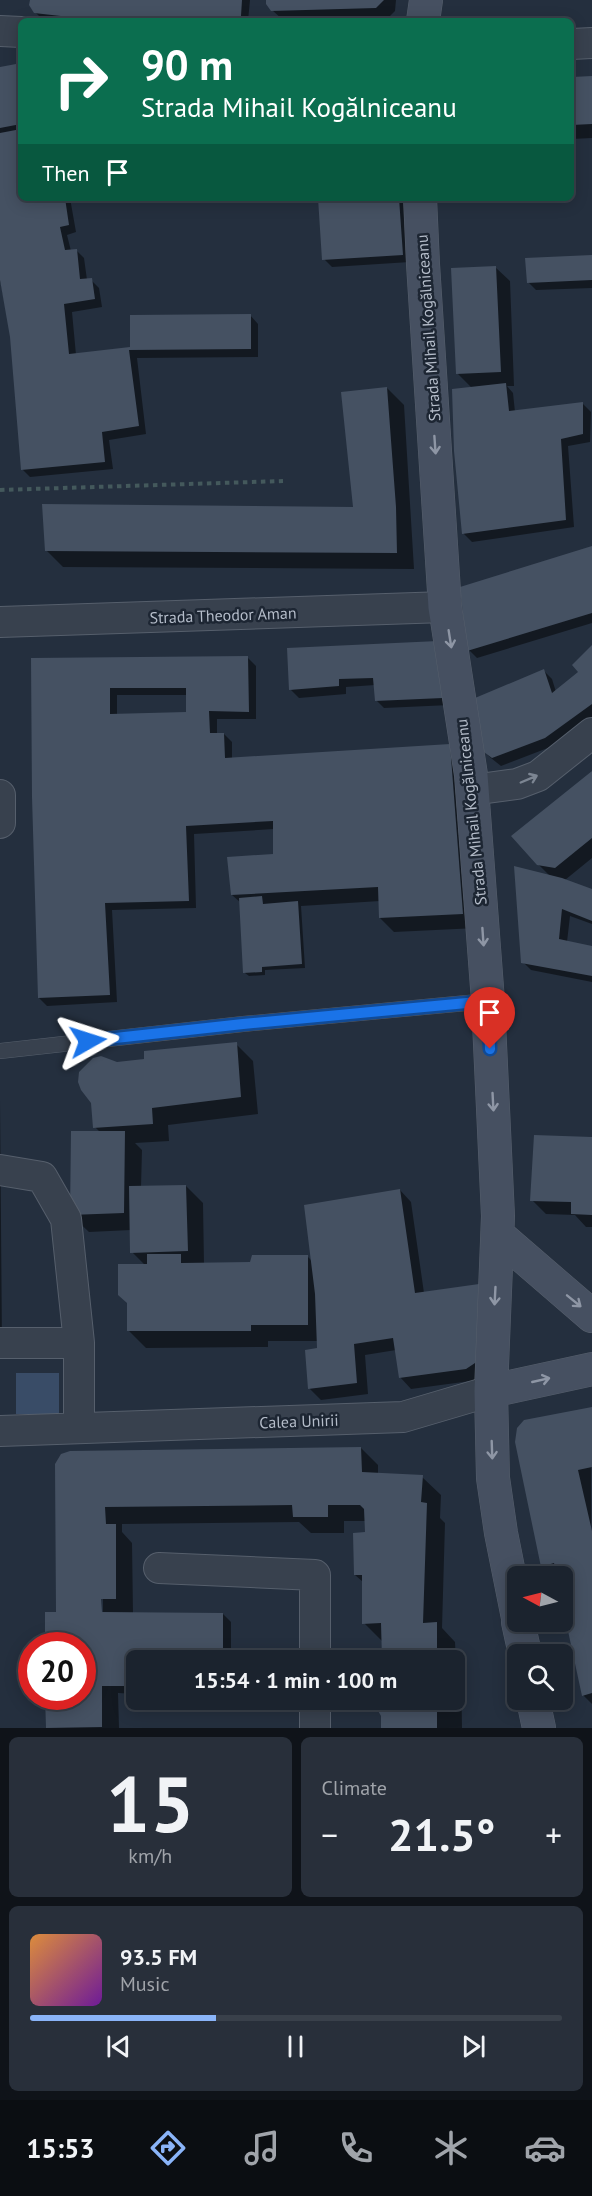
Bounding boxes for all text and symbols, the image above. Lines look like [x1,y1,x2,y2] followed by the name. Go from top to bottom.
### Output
[141,37,233,92] text: 90 m
[42,42,120,120] icon: right
[141,90,457,124] text: Strada Mihail Kogălniceanu
[101,156,134,189] icon: arrive
[42,159,89,187] text: Then
[411,234,445,422] street label: Strada Mihail Kogălniceanu
[430,435,441,455] one-way arrow
[149,602,297,628] street label: Strada Theodor Aman
[445,629,456,649] one-way arrow
[451,718,491,906] street label: Strada Mihail Kogălniceanu
[520,773,538,784] one-way arrow
[478,927,489,947] one-way arrow
[464,987,515,1049] pin
[473,996,506,1029] icon: arrive
[56,1009,120,1073] position arrow
[487,1091,498,1111] one-way arrow
[490,1286,501,1306] one-way arrow
[566,1295,582,1308] one-way arrow
[532,1374,551,1386] one-way arrow
[259,1410,339,1432] street label: Calea Unirii
[486,1439,498,1459] one-way arrow
[507,1566,573,1632] north arrow
[507,1566,573,1710] map controls
[18,1632,96,1710] speed limit sign: 20
[507,1644,573,1710] button: search
[194,1666,397,1694] text: 15:54 · 1 min · 100 m
[106,1753,194,1854] text: 15
[322,1775,387,1801] text: Climate
[388,1805,495,1863] text: 21.5°
[322,1813,338,1856] text: −
[545,1813,562,1856] text: +
[128,1843,172,1869] text: km/h
[120,1943,197,1971] text: 93.5 FM
[120,1971,169,1997] text: Music
[102,2030,135,2063] icon: previous
[279,2030,312,2063] icon: pause
[457,2030,490,2063] icon: next
[147,2127,189,2169] icon: directions
[241,2127,283,2169] icon: music
[335,2127,377,2169] icon: phone
[430,2127,472,2169] icon: climate
[524,2127,566,2169] icon: car
[26,2131,95,2165] text: 15:53

